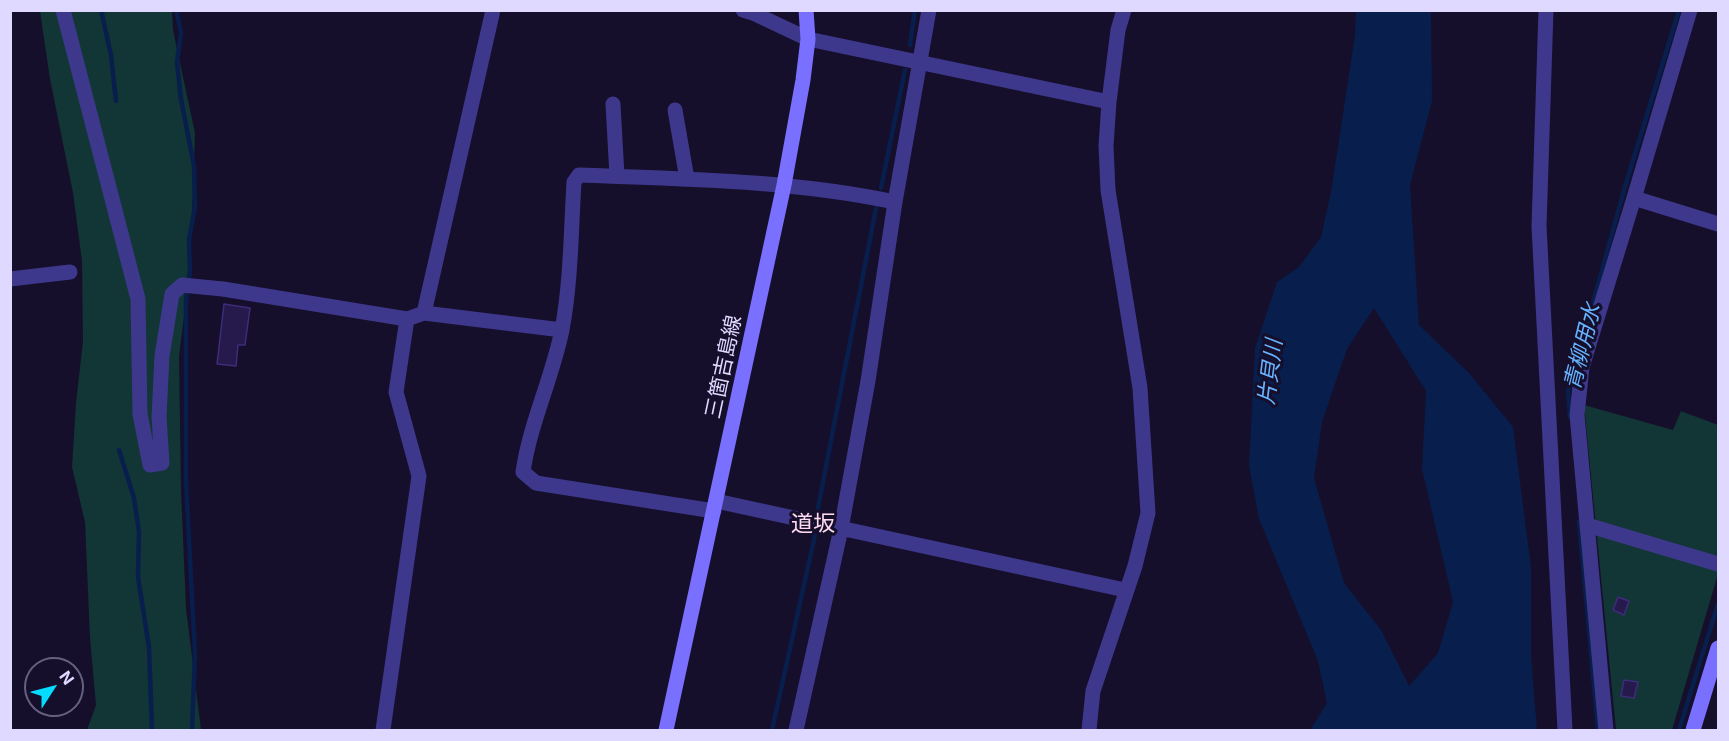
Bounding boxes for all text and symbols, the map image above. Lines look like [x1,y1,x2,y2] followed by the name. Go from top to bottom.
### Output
[1560,301,1606,393] water label: 青柳用水
[701,313,747,421] street label: 三箇吉島線
[1254,338,1288,406] water label: 片貝川
[791,511,835,537] district label: 道坂
[24,657,84,717] north arrow
[55,667,79,688] text: N

